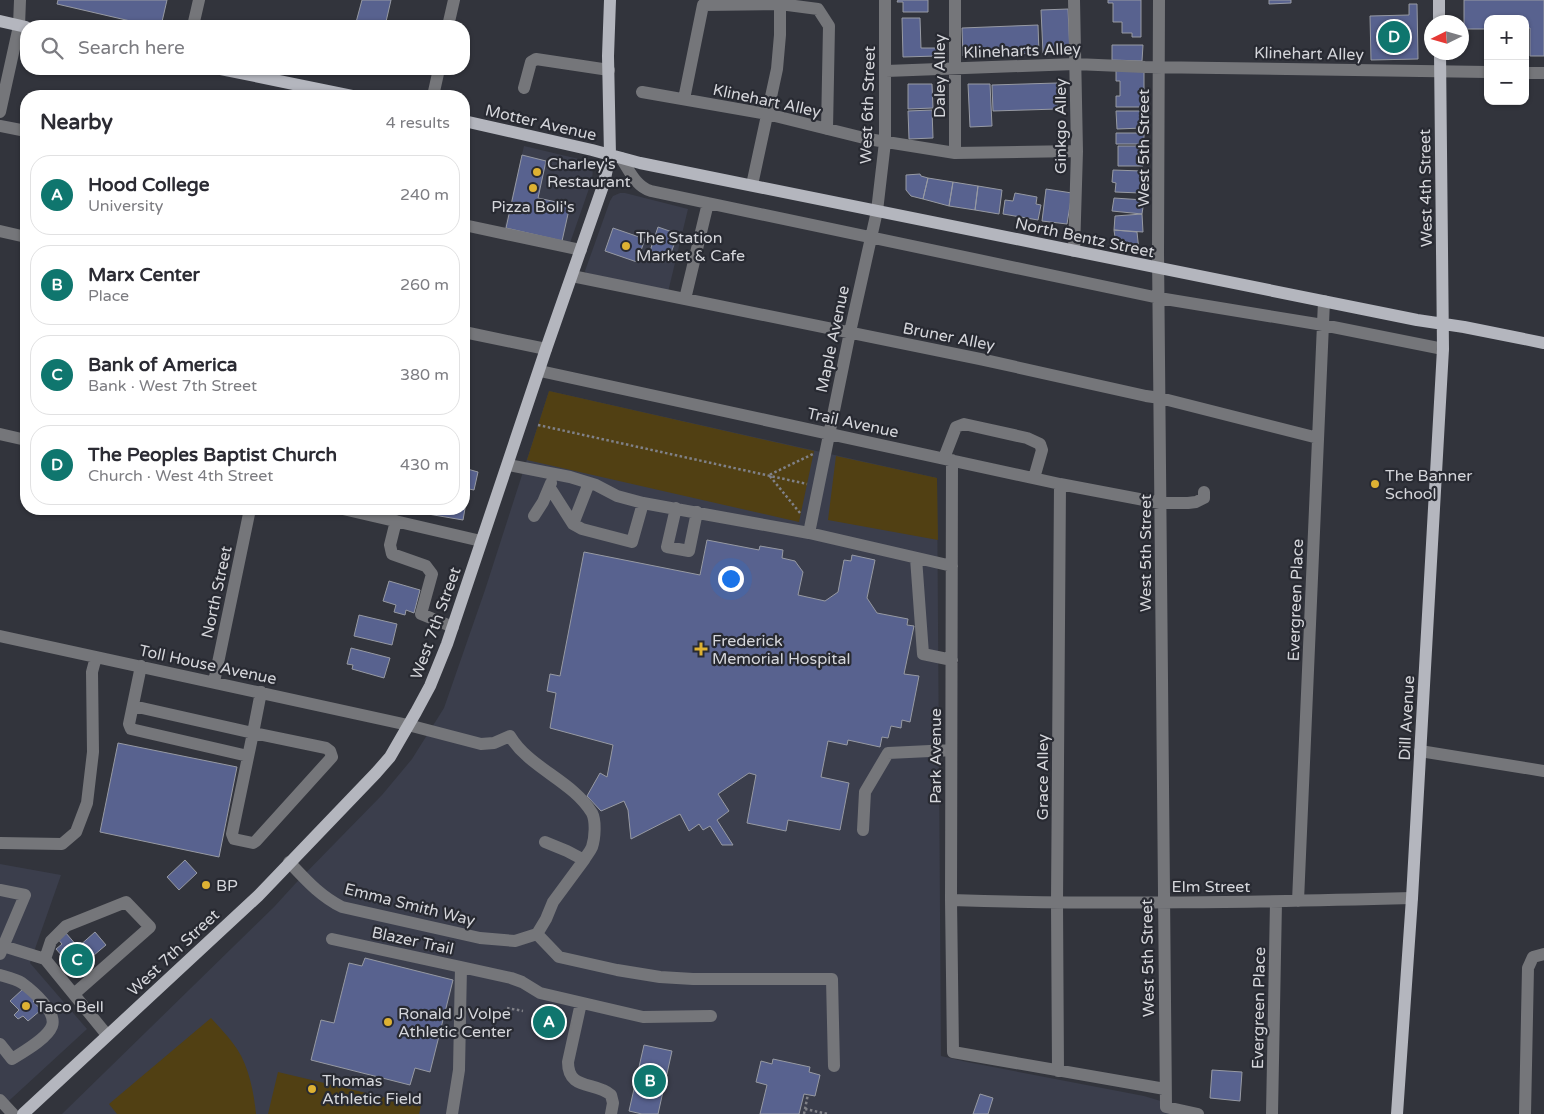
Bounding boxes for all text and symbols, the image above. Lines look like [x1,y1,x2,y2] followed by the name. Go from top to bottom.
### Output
[1424,15,1469,60] north arrow
[1484,15,1529,105] map controls
[1484,15,1529,60] button: +
[1378,18,1410,56] pin: D
[20,20,470,75] search box
[38,34,66,62] icon: search
[930,34,950,118] street label: Daley Alley
[78,37,185,59] text: Search here
[963,39,1082,63] street label: Klineharts Alley
[1254,43,1365,65] street label: Klinehart Alley
[856,46,880,164] street label: West 6th Street
[1484,60,1529,105] button: −
[1051,78,1071,174] street label: Ginkgo Alley
[711,80,823,122] street label: Klinehart Alley
[1134,89,1154,207] street label: West 5th Street
[483,100,598,145] street label: Motter Avenue
[40,110,113,135] text: Nearby
[386,113,450,133] text: 4 results
[1415,129,1437,247] street label: West 4th Street
[547,154,631,192] place label: Charley's Restaurant
[531,166,543,178] marker: Charley's Restaurant
[88,174,210,196] text: Hood College
[527,182,539,194] marker: Pizza Boli's
[51,185,63,205] text: A
[400,185,449,205] text: 240 m
[88,196,163,216] text: University
[491,197,575,217] place label: Pizza Boli's
[1013,213,1156,263] street label: North Bentz Street
[636,228,745,266] place label: The Station Market & Cafe
[620,240,632,252] marker: The Station Market & Cafe
[88,264,200,286] text: Marx Center
[51,275,63,295] text: B
[400,275,449,295] text: 260 m
[812,284,854,395] street label: Maple Avenue
[88,286,129,306] text: Place
[901,318,997,356] street label: Bruner Alley
[88,354,237,376] text: Bank of America
[51,365,63,385] text: C
[400,365,449,385] text: 380 m
[88,376,257,396] text: Bank · West 7th Street
[805,403,901,442] street label: Trail Avenue
[88,444,337,466] text: The Peoples Baptist Church
[51,455,63,475] text: D
[400,455,449,475] text: 430 m
[88,466,273,486] text: Church · West 4th Street
[1385,466,1473,504] place label: The Banner School
[1369,478,1381,490] marker: The Banner School
[1136,494,1156,612] street label: West 5th Street
[1284,539,1308,662] street label: Evergreen Place
[197,544,237,640] street label: North Street
[406,564,466,682] street label: West 7th Street
[718,566,744,592] your location
[712,631,850,669] place label: Frederick Memorial Hospital
[137,641,278,689] street label: Toll House Avenue
[694,642,708,656] marker: Frederick Memorial Hospital
[1395,675,1419,761] street label: Dill Avenue
[926,708,946,804] street label: Park Avenue
[1033,733,1053,820] street label: Grace Alley
[216,876,238,896] place label: BP
[1172,877,1250,897] street label: Elm Street
[200,879,212,891] marker: BP
[342,879,478,931] street label: Emma Smith Way
[1137,899,1159,1017] street label: West 5th Street
[124,905,224,1000] street label: West 7th Street
[370,923,456,959] street label: Blazer Trail
[61,941,93,979] pin: C
[1248,947,1270,1069] street label: Evergreen Place
[36,997,104,1017] place label: Taco Bell
[20,1000,32,1012] marker: Taco Bell
[533,1003,565,1041] pin: A
[398,1004,513,1042] place label: Ronald J Volpe Athletic Center
[382,1016,394,1028] marker: Ronald J Volpe Athletic Center
[634,1062,666,1100] pin: B
[322,1071,422,1109] place label: Thomas Athletic Field
[306,1083,318,1095] marker: Thomas Athletic Field

